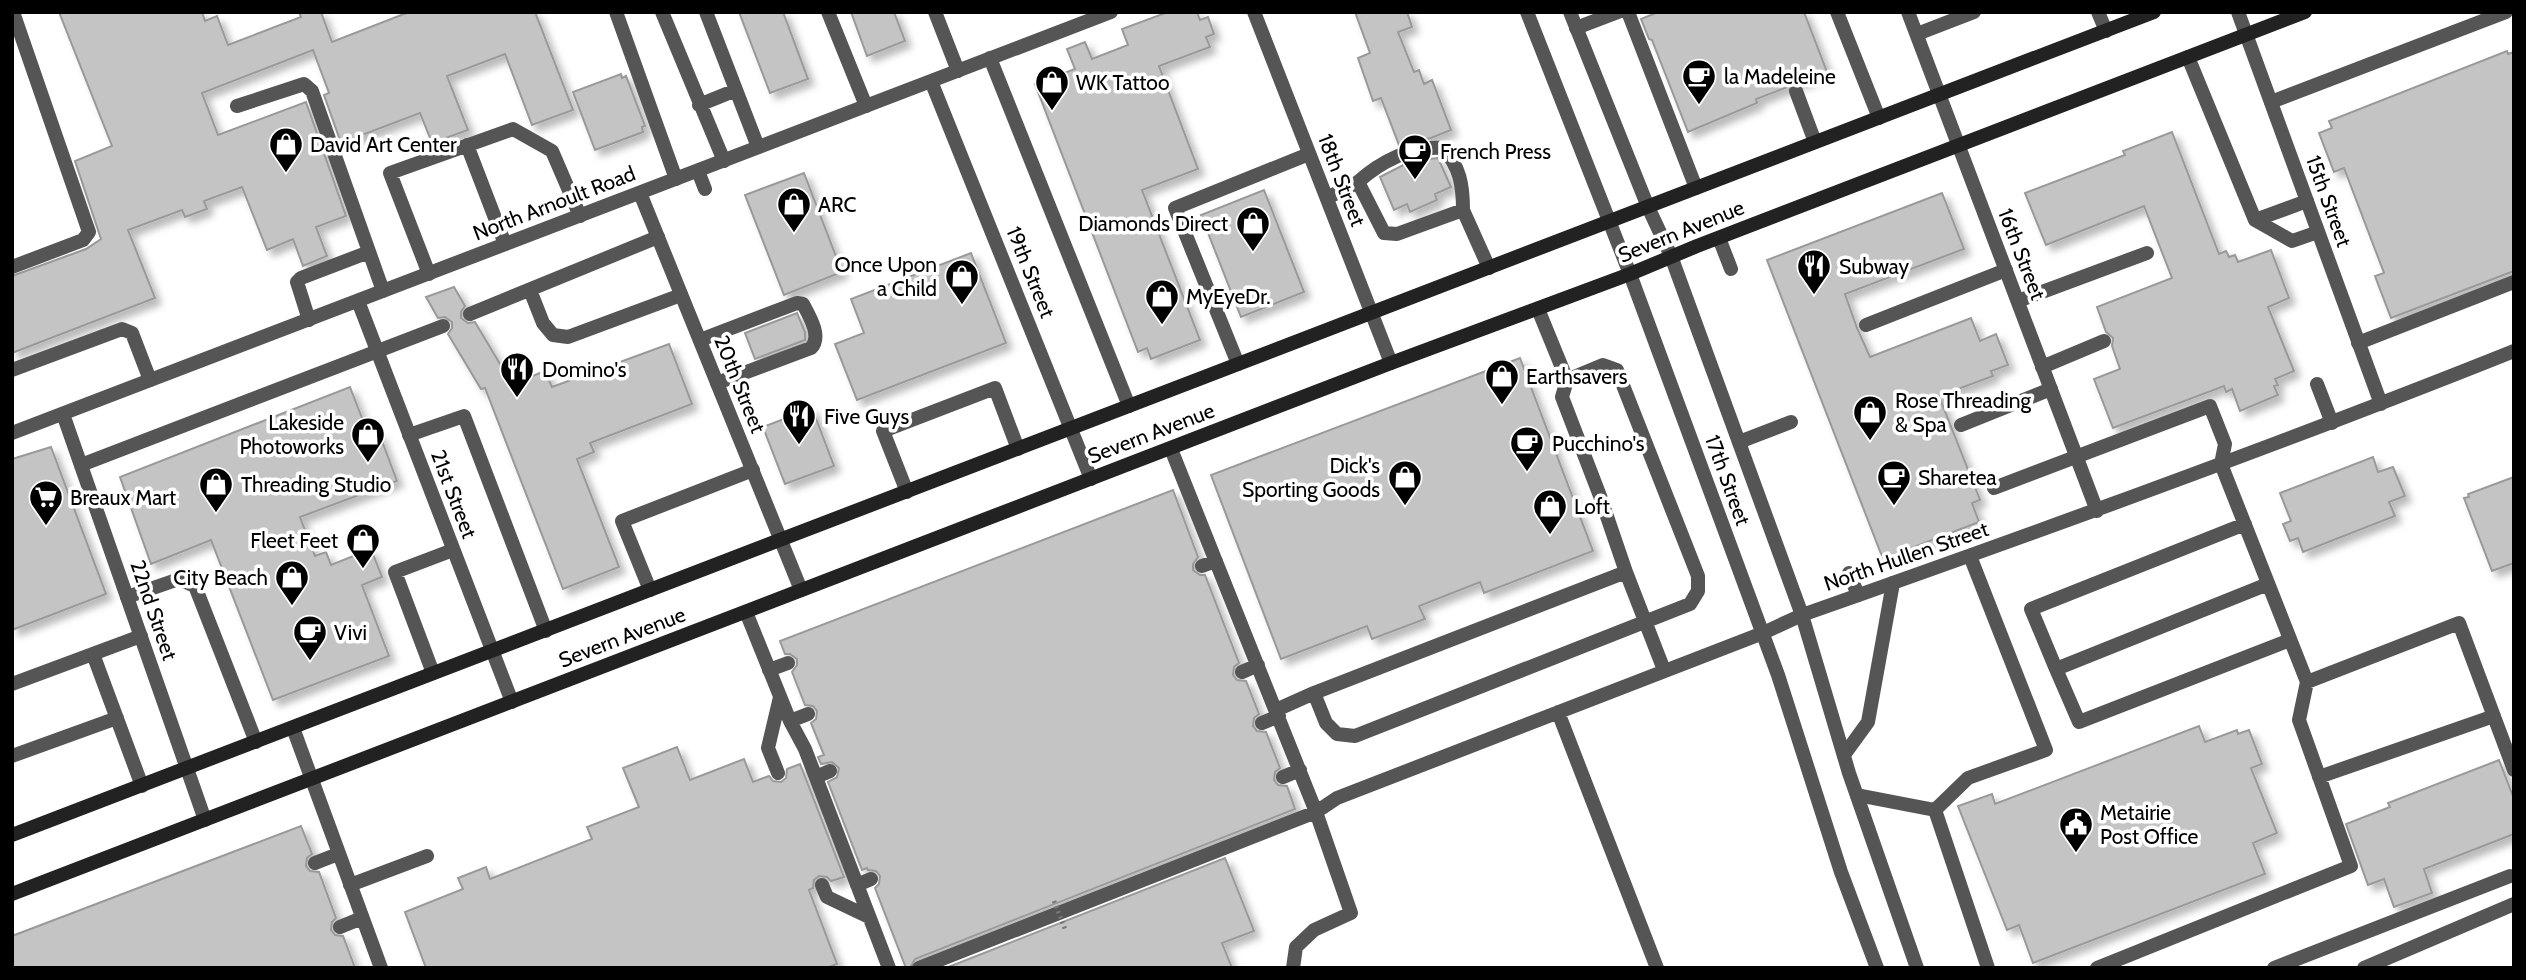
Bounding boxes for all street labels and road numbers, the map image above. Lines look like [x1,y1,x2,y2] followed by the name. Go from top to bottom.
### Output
[1313,130,1371,230] street label: 18th Street
[2301,152,2357,250] street label: 15th Street
[469,161,639,245] street label: North Arnoult Road
[1614,194,1748,268] street label: Severn Avenue
[1993,205,2051,303] street label: 16th Street
[1001,223,1061,321] street label: 19th Street
[709,332,771,436] street label: 20th Street
[1084,397,1218,469] street label: Severn Avenue
[1700,431,1756,529] street label: 17th Street
[426,446,482,542] street label: 21st Street
[1820,516,1992,596] street label: North Hullen Street
[125,557,183,663] street label: 22nd Street
[555,601,689,673] street label: Severn Avenue

